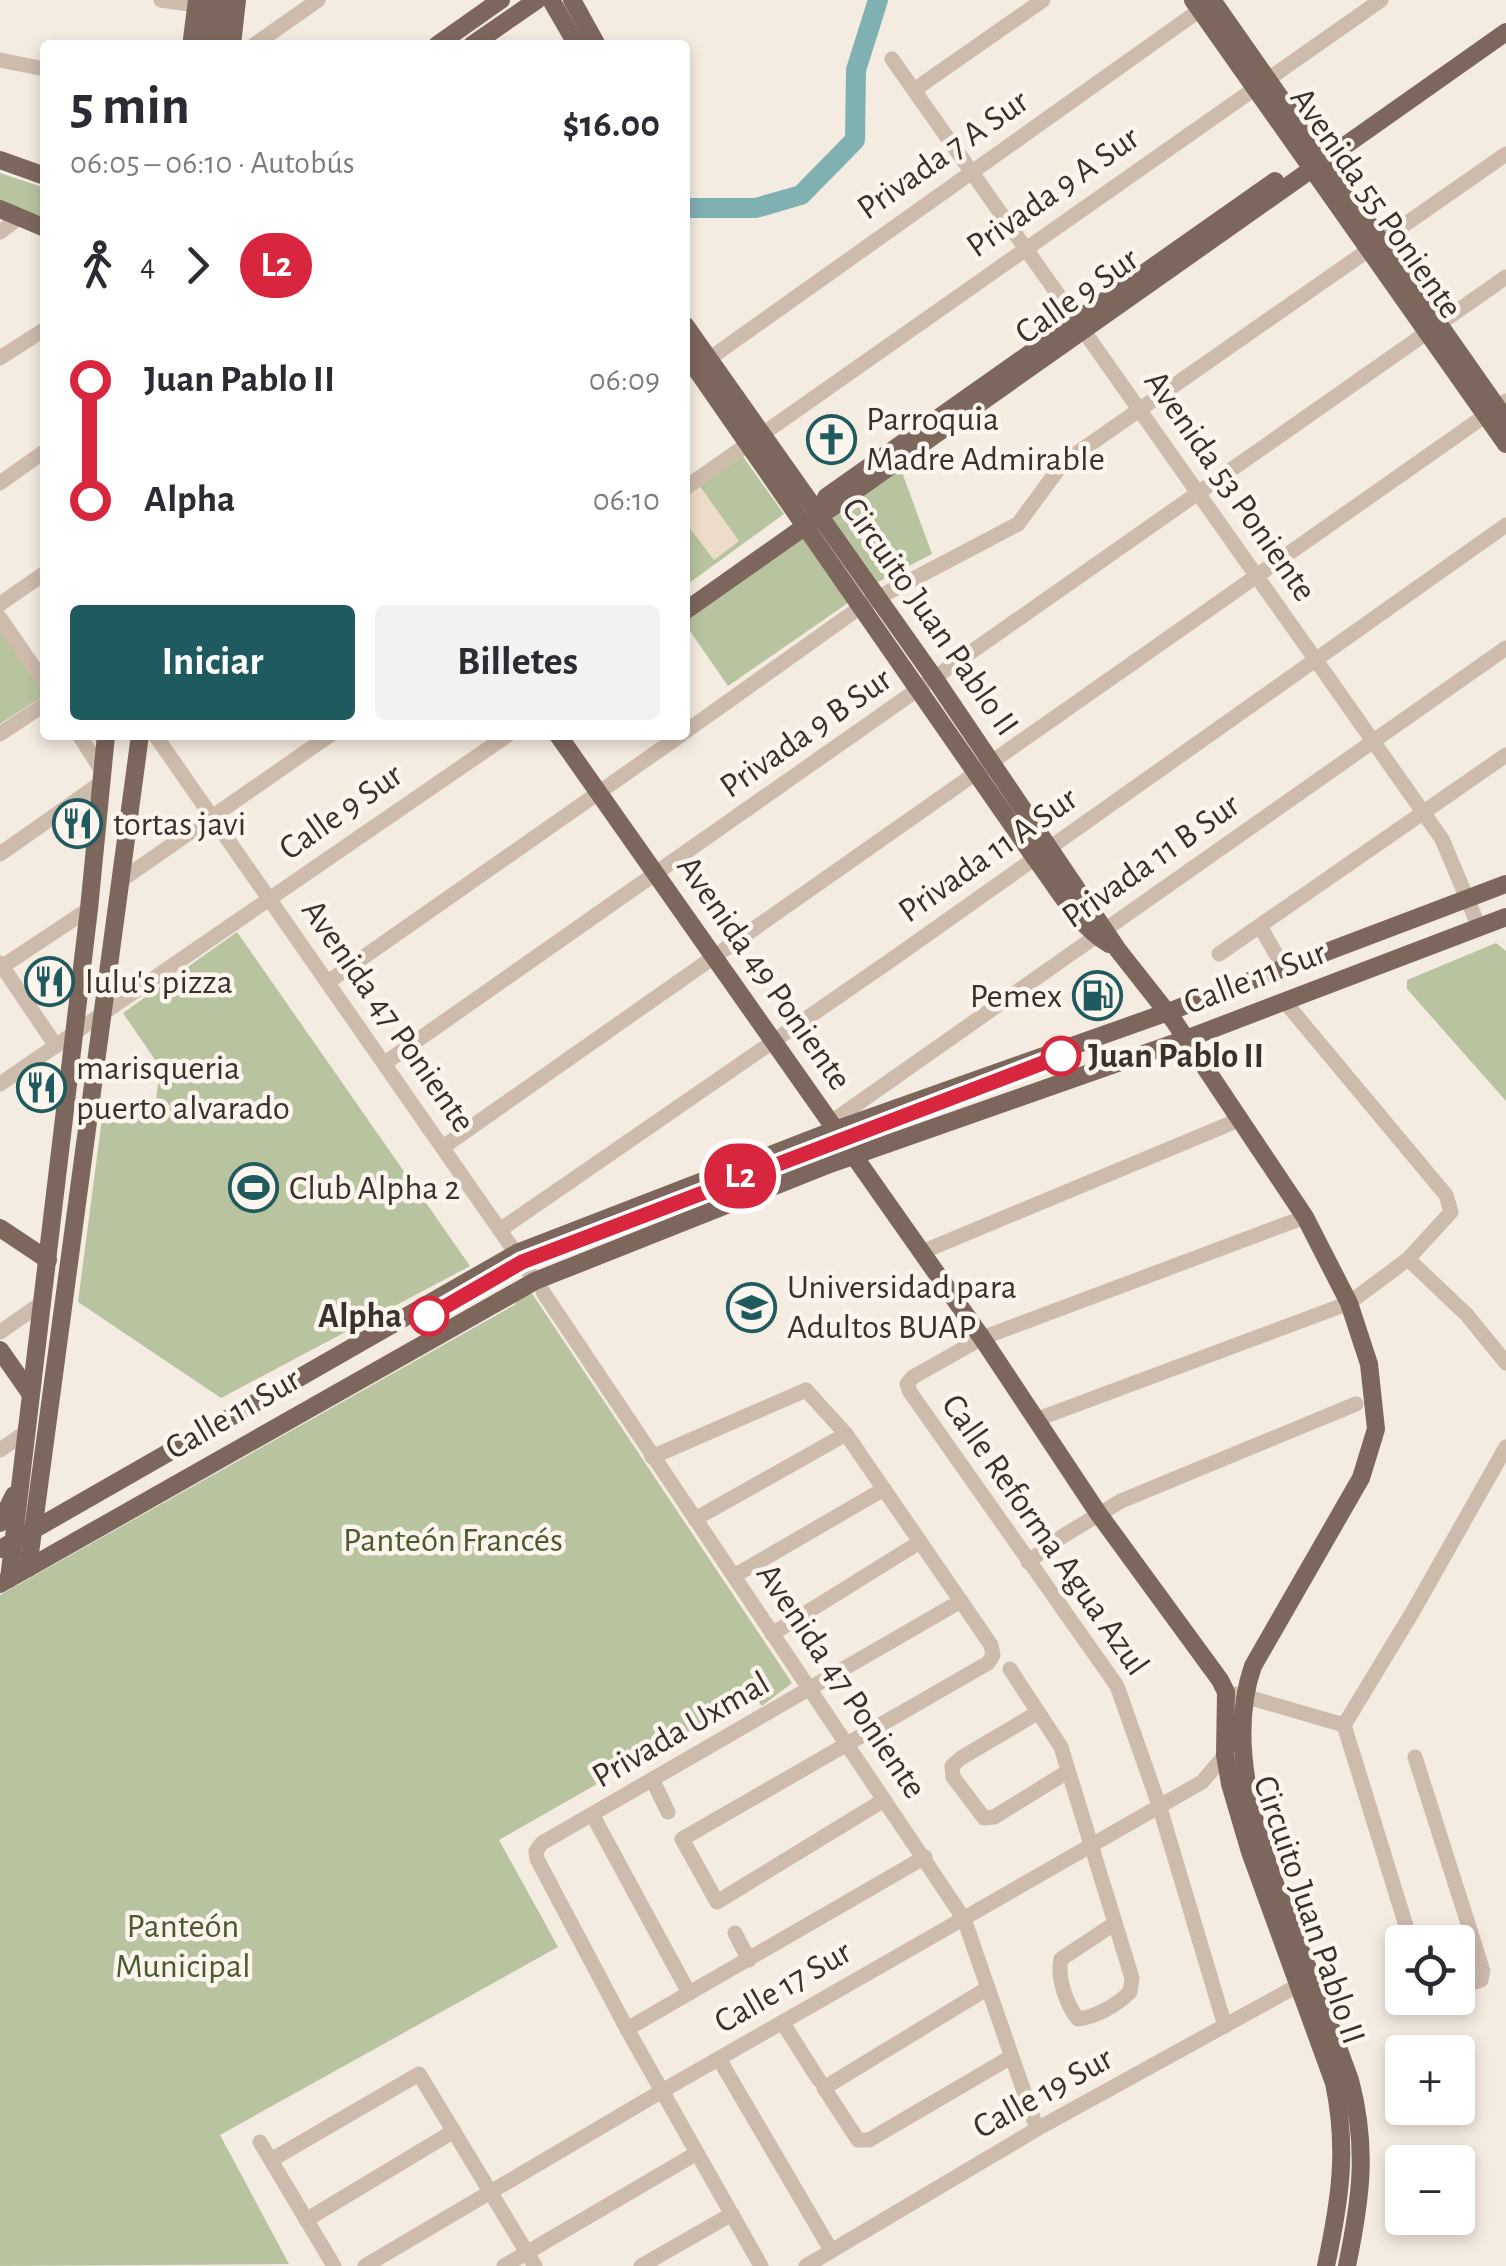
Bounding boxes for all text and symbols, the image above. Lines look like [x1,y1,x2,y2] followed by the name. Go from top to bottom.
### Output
[70,79,190,134] text: 5 min
[1283,81,1469,325] street label: Avenida 55 Poniente
[851,83,1035,227] street label: Privada 7 A Sur
[563,106,660,144] text: $16.00
[960,119,1146,264] street label: Privada 9 A Sur
[70,147,355,179] text: 06:05 – 06:10 · Autobús
[70,238,125,293] icon: walk
[170,238,225,293] icon: forward
[1009,241,1145,351] street label: Calle 9 Sur
[260,248,292,283] text: L2
[140,249,155,281] text: 4
[144,361,335,399] text: Juan Pablo II
[589,364,660,396] text: 06:09
[1138,364,1322,608] street label: Avenida 53 Poniente
[866,402,1105,477] place label: Parroquia Madre Admirable
[805,413,857,465] church icon: Parroquia Madre Admirable
[144,481,235,519] text: Alpha
[593,484,660,516] text: 06:10
[835,492,1025,742] street label: Circuito Juan Pablo II
[70,605,355,720] button: Iniciar
[375,605,660,720] button: Billetes
[714,661,899,805] street label: Privada 9 B Sur
[273,757,409,867] street label: Calle 9 Sur
[892,780,1084,929] street label: Privada 11 A Sur
[1056,787,1247,935] street label: Privada 11 B Sur
[52,798,104,850] restaurant icon: tortas javi
[113,807,246,842] place label: tortas javi
[670,850,858,1096] street label: Avenida 49 Poniente
[295,893,481,1139] street label: Avenida 47 Poniente
[1179,935,1331,1021] street label: Calle 11 Sur
[24,956,76,1008] restaurant icon: lulu's pizza
[85,965,233,1000] place label: lulu's pizza
[1071,970,1123,1022] fuel station icon: Pemex
[970,979,1062,1014] place label: Pemex
[1042,1037,1080,1075] marker: Juan Pablo II
[1088,1039,1264,1074] place label: Juan Pablo II
[76,1051,290,1126] place label: marisqueria puerto alvarado
[15,1062,67,1114] restaurant icon: marisqueria puerto alvarado
[695,1144,785,1208] line badge: L2
[724,1159,756,1194] text: L2
[228,1162,280,1214] sports icon: Club Alpha 2
[289,1171,460,1206] place label: Club Alpha 2
[787,1270,1017,1345] place label: Universidad para Adultos BUAP
[726,1281,778,1333] school or university icon: Universidad para Adultos BUAP
[410,1297,448,1335] marker: Alpha
[318,1299,402,1334] place label: Alpha
[160,1361,307,1466] street label: Calle 11 Sur
[935,1388,1155,1682] street label: Calle Reforma Agua Azul
[343,1523,563,1558] park label: Panteón Francés
[750,1557,932,1805] street label: Avenida 47 Poniente
[587,1665,775,1795] street label: Privada Uxmal
[1247,1771,1371,2049] street label: Circuito Juan Pablo II
[115,1909,251,1984] park label: Panteón Municipal
[1385,1925,1475,2235] map controls
[1385,1925,1475,2015] button: locate
[709,1934,858,2040] street label: Calle 17 Sur
[1385,2035,1475,2125] button: +
[968,2040,1119,2145] street label: Calle 19 Sur
[1385,2145,1475,2235] button: −

